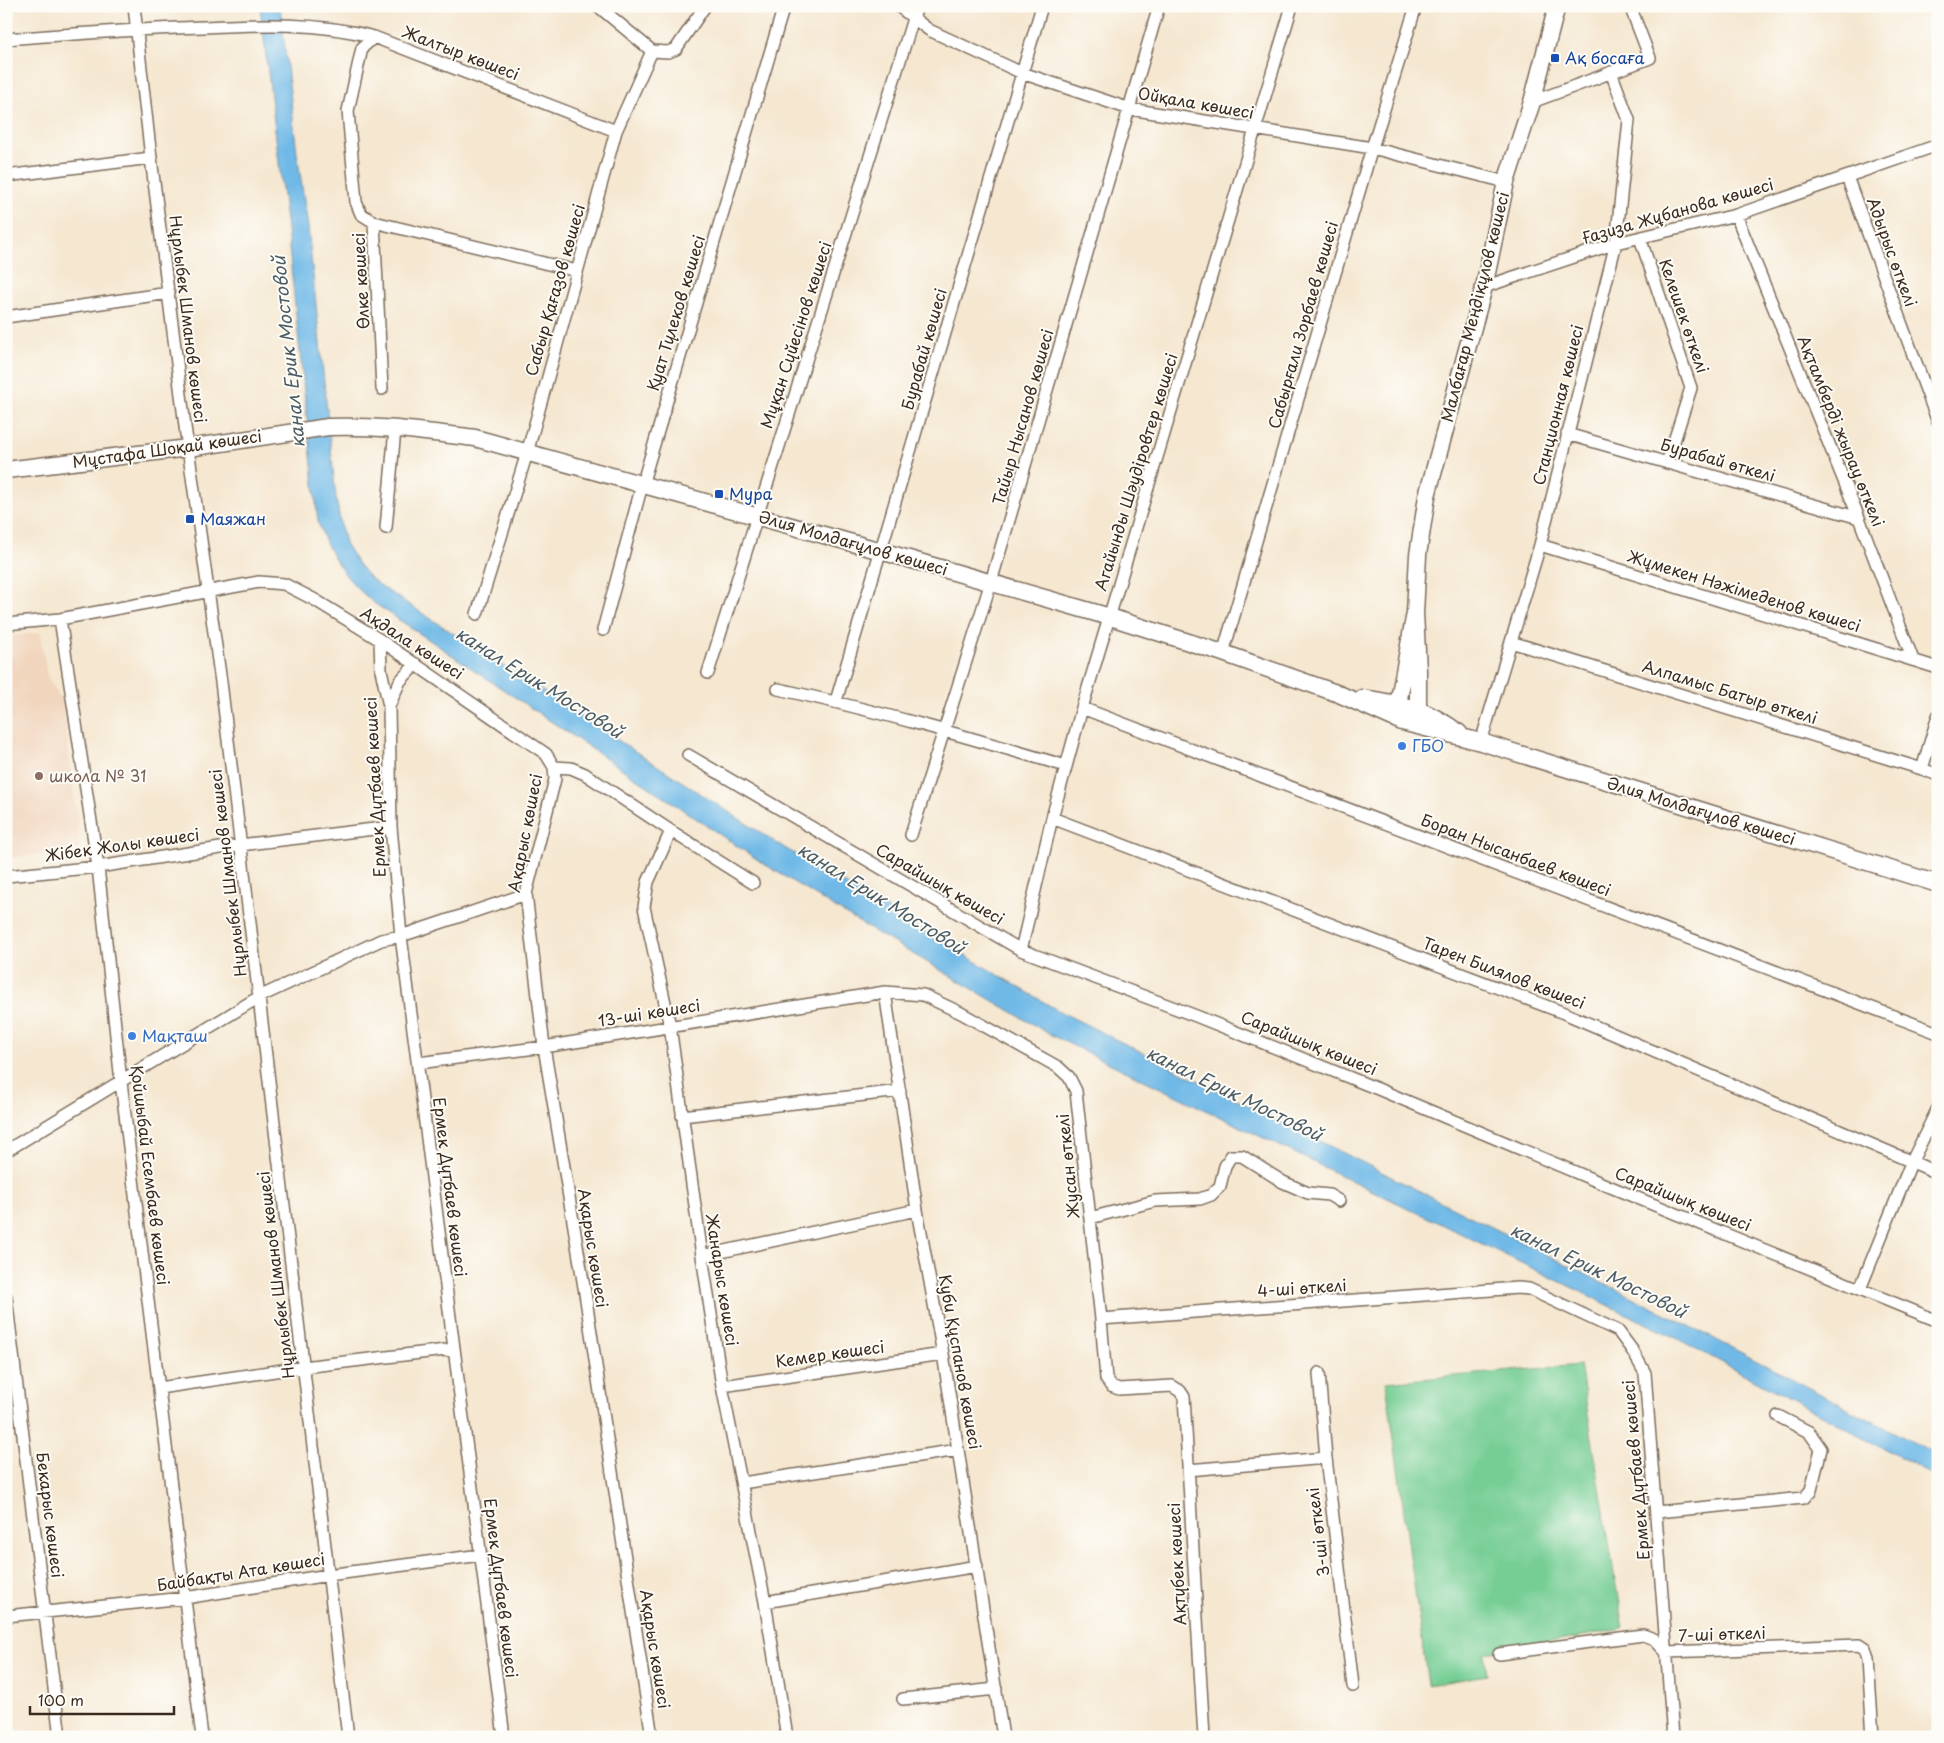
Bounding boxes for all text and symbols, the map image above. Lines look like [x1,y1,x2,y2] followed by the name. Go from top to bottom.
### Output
[399,18,523,85] street label: Жалтыр көшесі
[1565,45,1645,69] place label: Ақ босаға
[1549,52,1561,64] marker: Ақ босаға
[1136,80,1256,124] street label: Ойқала көшесі
[1579,171,1776,249] street label: Ғазиза Жұбанова көшесі
[1434,189,1514,424] street label: Малбағар Меңдіқұлов көшесі
[1862,193,1924,310] street label: Адырыс өткелі
[518,201,590,379] street label: Сабыр Қағазов көшесі
[164,214,214,424] street label: Нұрлыбек Шманов көшесі
[1261,218,1343,431] street label: Сабырғали Зорбаев көшесі
[345,232,375,330] street label: Өлке көшесі
[640,232,710,394] street label: Қуат Түлеков көшесі
[753,238,837,431] street label: Мұқан Сүйесінов көшесі
[264,253,311,449] water label: канал Ерик Мостовой
[1654,255,1716,376] street label: Келешек өткелі
[894,285,952,412] street label: Бурабай көшесi
[1525,322,1589,487] street label: Станционная көшесі
[985,326,1059,508] street label: Тайыр Нысанов көшесi
[1793,331,1891,530] street label: Ақтамберді жырау өткелі
[1087,350,1183,594] street label: Агайынды Шәудіровтер көшесi
[71,423,263,473] street label: Мұстафа Шоқай көшесi
[1658,431,1778,487] street label: Бурабай өткелі
[729,481,773,505] place label: Мура
[713,488,725,500] marker: Мура
[756,503,951,581] street label: Әлия Молдағұлов көшесі
[200,506,266,530] place label: Маяжан
[184,513,196,525] marker: Маяжан
[1625,543,1864,637] street label: Жұмекен Нәжімеденов көшесі
[356,600,469,685] street label: Ақдала көшесі
[451,619,631,745] water label: канал Ерик Мостовой
[1640,653,1821,729] street label: Алпамыс Батыр өткелі
[357,696,391,878] street label: Ермек Дүтбаев көшесi
[1412,733,1444,757] place label: ГБО
[1396,740,1408,752] marker: ГБО
[49,763,146,787] place label: школа № 31
[202,768,252,978] street label: Нұрлыбек Шманов көшесі
[33,770,45,782] marker: школа № 31
[1604,770,1799,850] street label: Әлия Молдағұлов көшесі
[501,771,547,894] street label: Ақарыс көшесi
[1418,807,1615,901] street label: Боран Нысанбаев көшесі
[43,821,201,867] street label: Жібек Жолы көшесі
[793,835,973,961] water label: канал Ерик Мостовой
[872,836,1009,930] street label: Сарайшық көшесі
[1420,930,1589,1014] street label: Тарен Билялов көшесі
[596,992,702,1032] street label: 13-ші көшесi
[1238,1004,1381,1080] street label: Сарайшық көшесі
[142,1023,208,1047] place label: Мақташ
[126,1030,138,1042] marker: Мақташ
[1142,1038,1329,1148] water label: канал Ерик Мостовой
[126,1063,176,1286] street label: Қойшыбай Есембаев көшесі
[428,1096,474,1278] street label: Ермек Дүтбаев көшесi
[1050,1113,1084,1220] street label: Жусан өткелі
[1612,1160,1755,1236] street label: Сарайшық көшесі
[250,1170,300,1380] street label: Нұрлыбек Шманов көшесі
[573,1187,615,1309] street label: Ақарыс көшесi
[701,1211,745,1348] street label: Жанарыс көшесі
[1506,1215,1693,1325] water label: канал Ерик Мостовой
[1256,1272,1347,1302] street label: 4-шi өткелi
[934,1273,988,1451] street label: Куби Құспанов көшесi
[774,1334,886,1373] street label: Кемер көшесі
[1615,1379,1655,1561] street label: Ермек Дүтбаев көшесi
[31,1451,71,1579] street label: Бекарыс көшесі
[1300,1486,1334,1578] street label: 3-шi өткелi
[479,1497,525,1679] street label: Ермек Дүтбаев көшесi
[1161,1502,1191,1626] street label: Ақтүбек көшесi
[155,1546,327,1596] street label: Байбақты Ата көшесі
[635,1588,677,1710] street label: Ақарыс көшесi
[1678,1619,1766,1647] street label: 7-шi өткелi
[30,1683,174,1715] scale bar
[38,1688,84,1711] text: 100 m

